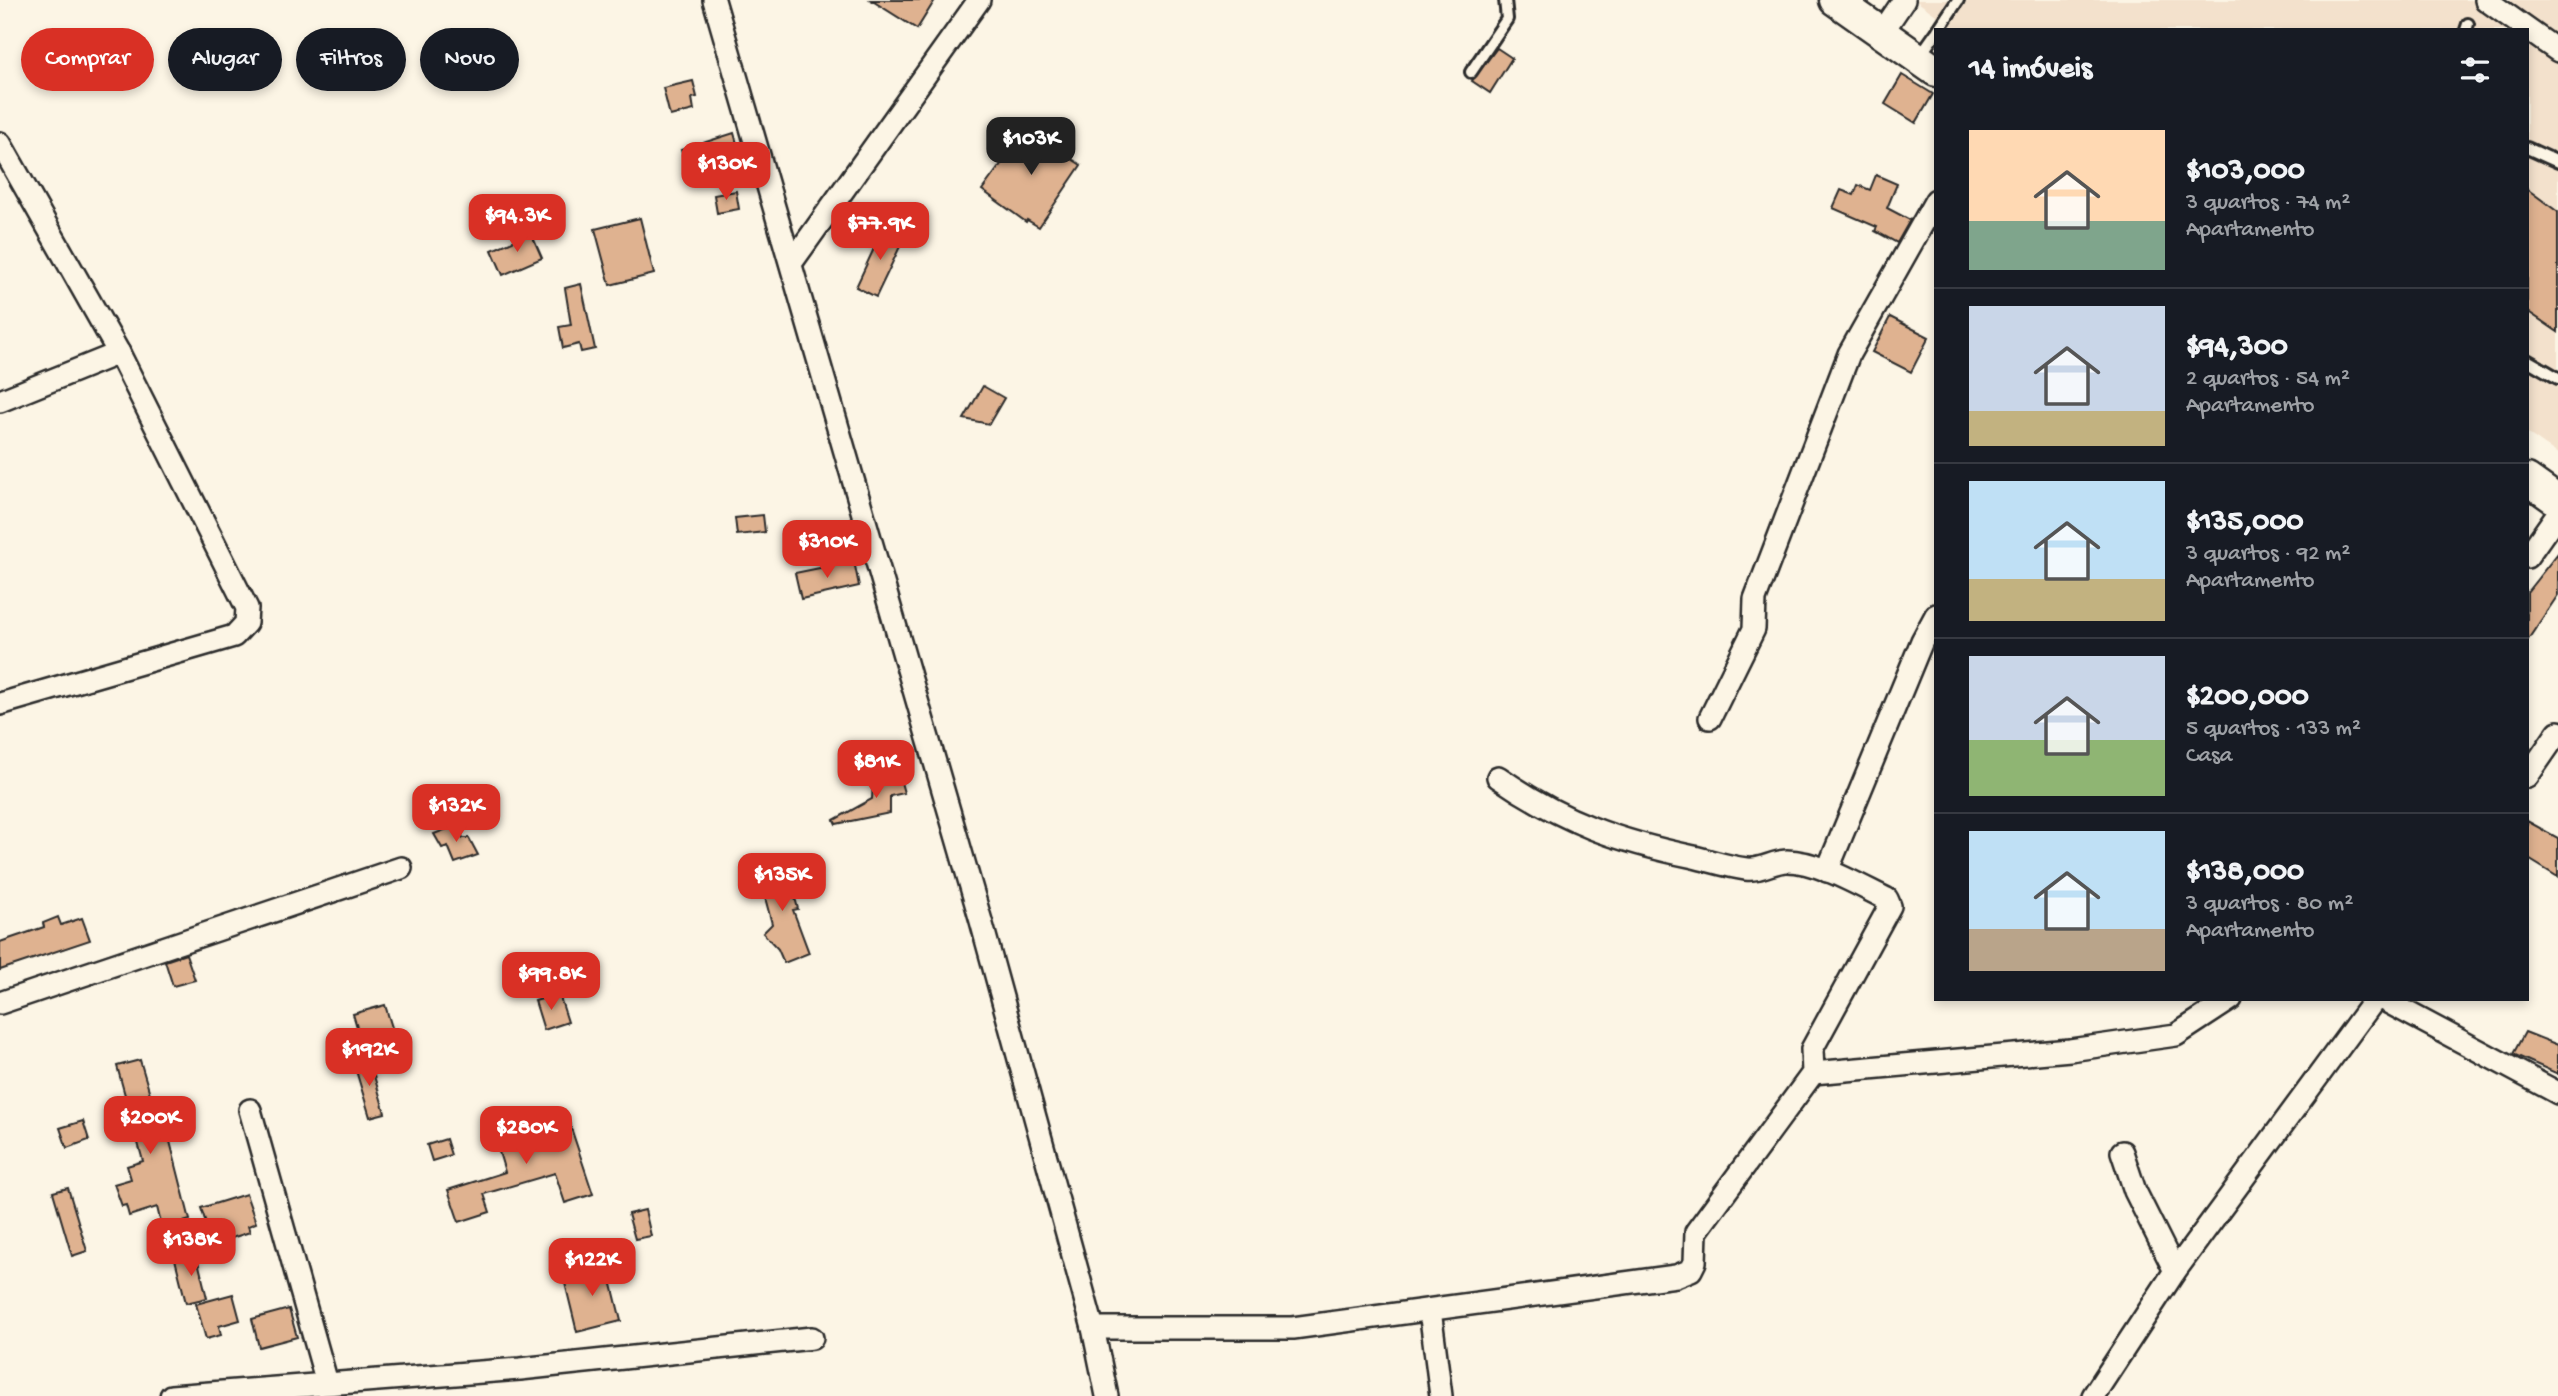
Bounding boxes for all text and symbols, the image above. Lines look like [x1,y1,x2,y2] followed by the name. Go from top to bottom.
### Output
[21,28,154,91] chip: Comprar
[168,28,282,91] chip: Alugar
[296,28,406,91] chip: Filtros
[420,28,519,91] chip: Novo
[2456,51,2494,89] icon: filters
[1969,53,2092,88] text: 14 imóveis
[982,118,1080,177] pin: $103K
[1002,126,1060,153] text: $103K
[677,142,775,202] pin: $130K
[697,151,755,178] text: $130K
[2186,155,2305,190] text: $103,000
[2025,158,2109,242] icon: home
[2186,190,2350,217] text: 3 quartos · 74 m²
[460,194,574,254] pin: $94.3K
[823,202,937,262] pin: $77.9K
[485,203,549,230] text: $94.3K
[847,211,913,238] text: $77.9K
[2186,217,2314,244] text: Apartamento
[2186,331,2288,366] text: $94,300
[2025,334,2109,418] icon: home
[2186,366,2350,393] text: 2 quartos · 54 m²
[2186,393,2314,420] text: Apartamento
[2186,506,2303,541] text: $135,000
[2025,509,2109,593] icon: home
[778,520,876,580] pin: $310K
[798,529,856,556] text: $310K
[2186,541,2350,568] text: 3 quartos · 92 m²
[2186,568,2314,595] text: Apartamento
[2186,681,2309,716] text: $200,000
[2025,684,2109,768] icon: home
[2186,716,2361,743] text: 5 quartos · 133 m²
[835,740,917,800] pin: $81K
[2186,743,2232,770] text: Casa
[854,749,898,776] text: $81K
[407,784,505,844] pin: $132K
[428,793,484,820] text: $132K
[733,853,831,913] pin: $135K
[2186,856,2304,891] text: $138,000
[2025,859,2109,943] icon: home
[754,862,810,889] text: $135K
[2186,891,2353,918] text: 3 quartos · 80 m²
[2186,918,2314,945] text: Apartamento
[494,953,608,1012] pin: $99.8K
[518,961,584,988] text: $99.8K
[320,1028,418,1088] pin: $192K
[341,1037,397,1064] text: $192K
[101,1096,199,1156] pin: $200K
[120,1105,180,1132] text: $200K
[477,1106,575,1166] pin: $280K
[496,1115,556,1142] text: $280K
[142,1218,240,1278] pin: $138K
[163,1227,219,1254] text: $138K
[543,1238,641,1298] pin: $122K
[565,1247,619,1274] text: $122K

